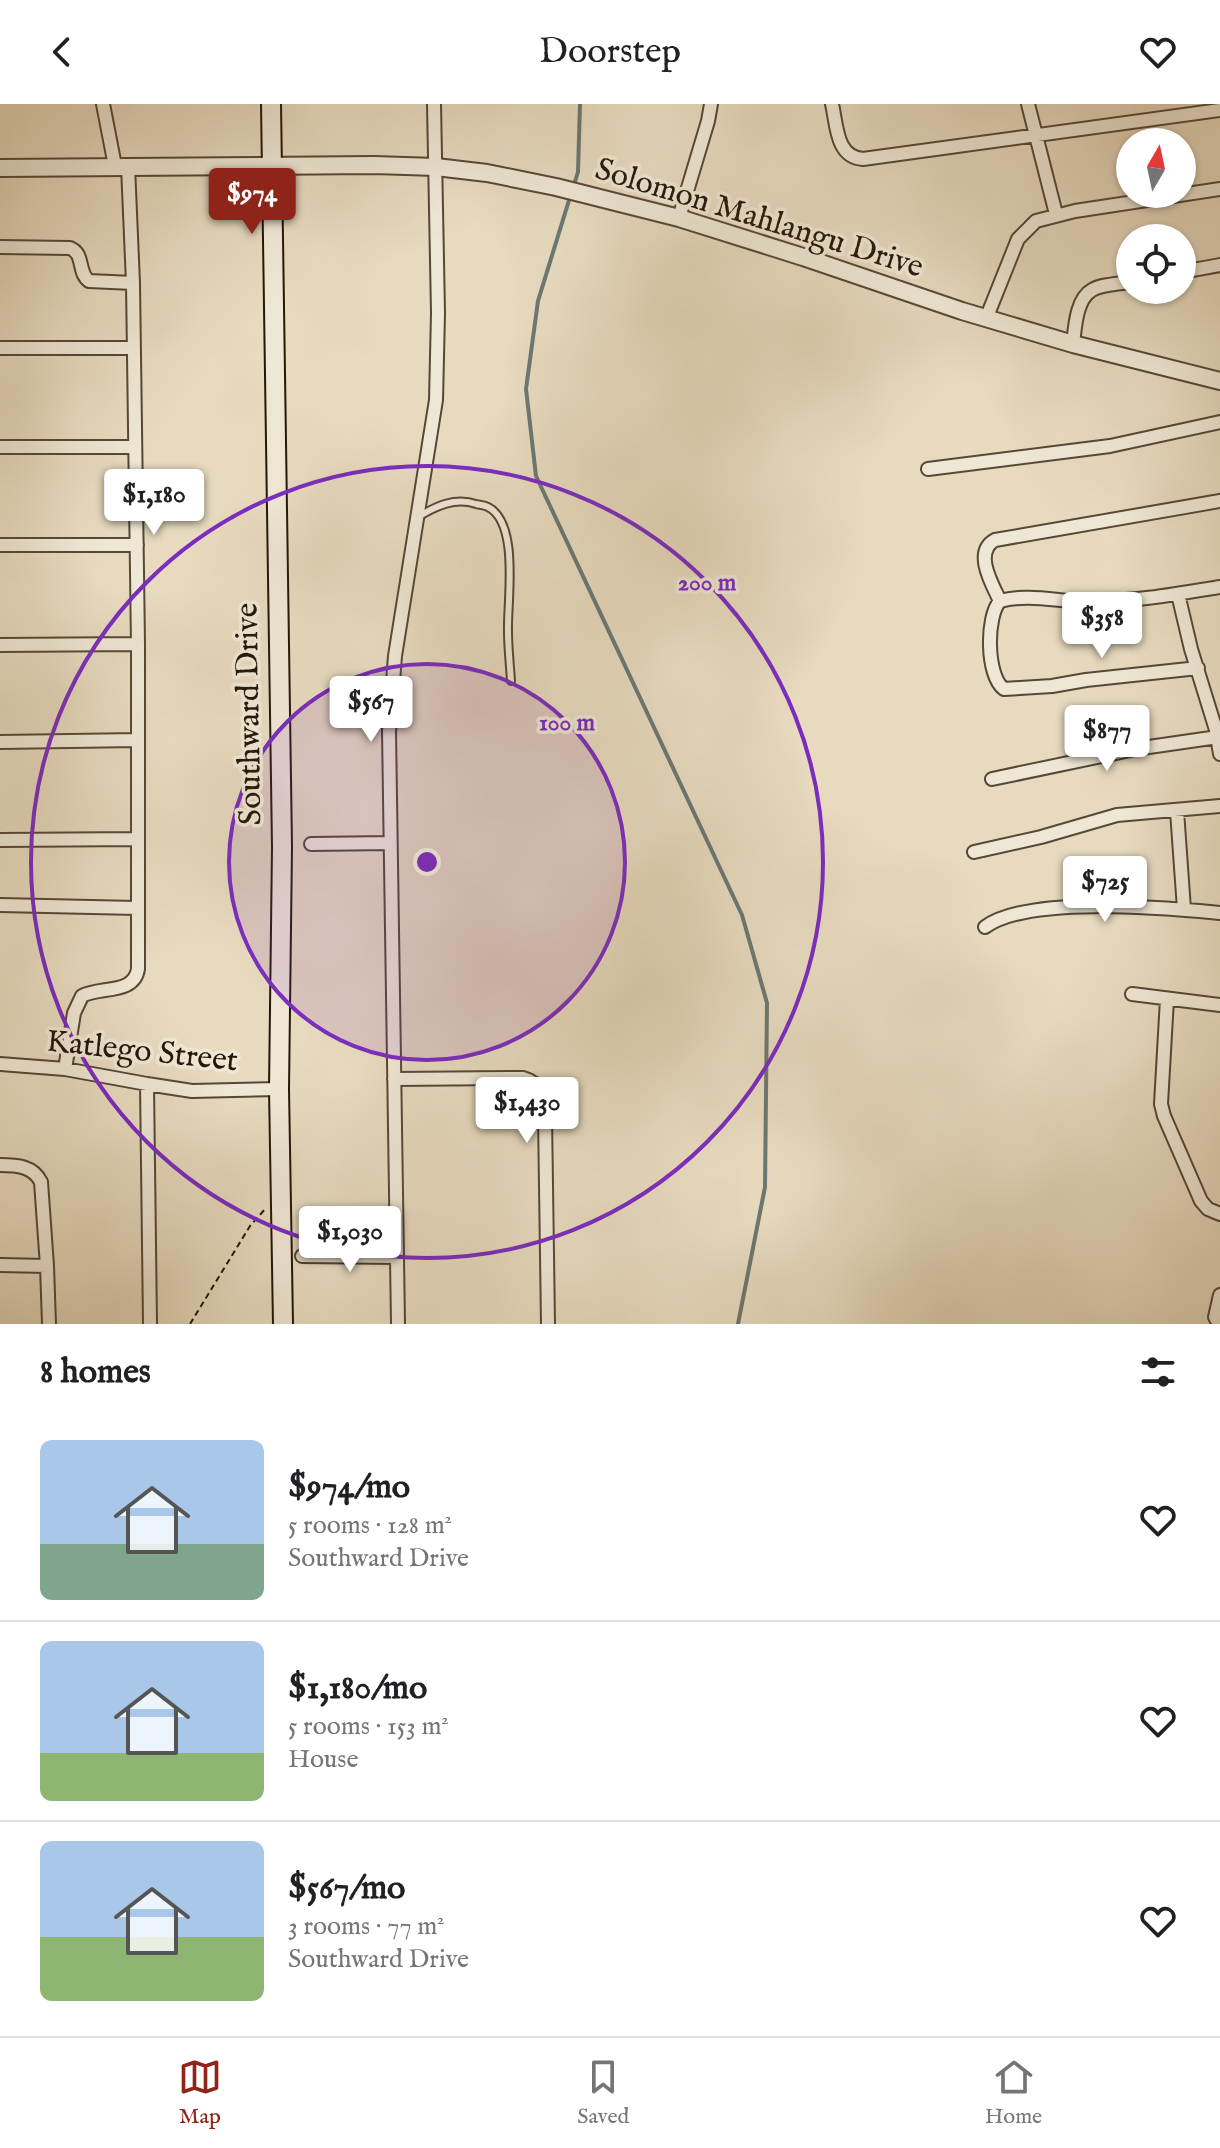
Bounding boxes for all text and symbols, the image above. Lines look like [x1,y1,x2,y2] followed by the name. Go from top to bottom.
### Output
[539,29,681,75] text: Doorstep
[40,30,84,74] icon: back
[1136,30,1180,74] icon: heart
[1116,128,1196,208] north arrow
[1116,128,1196,304] map controls
[590,150,928,288] street label: Solomon Mahlangu Drive
[205,168,299,236] pin: $974
[227,177,277,210] text: $974
[1116,224,1196,304] button: locate
[89,469,219,537] pin: $1,180
[122,478,186,511] text: $1,180
[678,568,737,599] text: 200 m
[1055,592,1149,660] pin: $358
[1080,601,1124,634] text: $358
[228,602,272,826] street label: Southward Drive
[324,676,418,744] pin: $567
[348,685,394,718] text: $567
[1060,705,1154,773] pin: $877
[539,708,596,739] text: 100 m
[1083,714,1131,747] text: $877
[413,848,441,876] centre of rings
[1058,856,1152,924] pin: $725
[1081,865,1129,898] text: $725
[44,1022,240,1082] street label: Katlego Street
[462,1077,592,1145] pin: $1,430
[494,1086,560,1119] text: $1,430
[285,1206,415,1274] pin: $1,030
[317,1215,383,1248] text: $1,030
[1136,1350,1180,1394] icon: filters
[40,1351,151,1394] text: 8 homes
[288,1466,410,1509] text: $974/mo
[104,1472,200,1568] icon: home
[1136,1498,1180,1542] icon: heart
[288,1509,452,1542] text: 5 rooms · 128 m²
[288,1542,469,1575] text: Southward Drive
[288,1667,427,1710] text: $1,180/mo
[104,1673,200,1769] icon: home
[1136,1699,1180,1743] icon: heart
[288,1710,449,1743] text: 5 rooms · 153 m²
[288,1743,358,1776] text: House
[288,1867,405,1910] text: $567/mo
[104,1873,200,1969] icon: home
[1136,1899,1180,1943] icon: heart
[288,1910,445,1943] text: 3 rooms · 77 m²
[288,1943,469,1976] text: Southward Drive
[178,2055,222,2131] tab: Map
[577,2055,629,2131] tab: Saved
[985,2055,1042,2131] tab: Home

